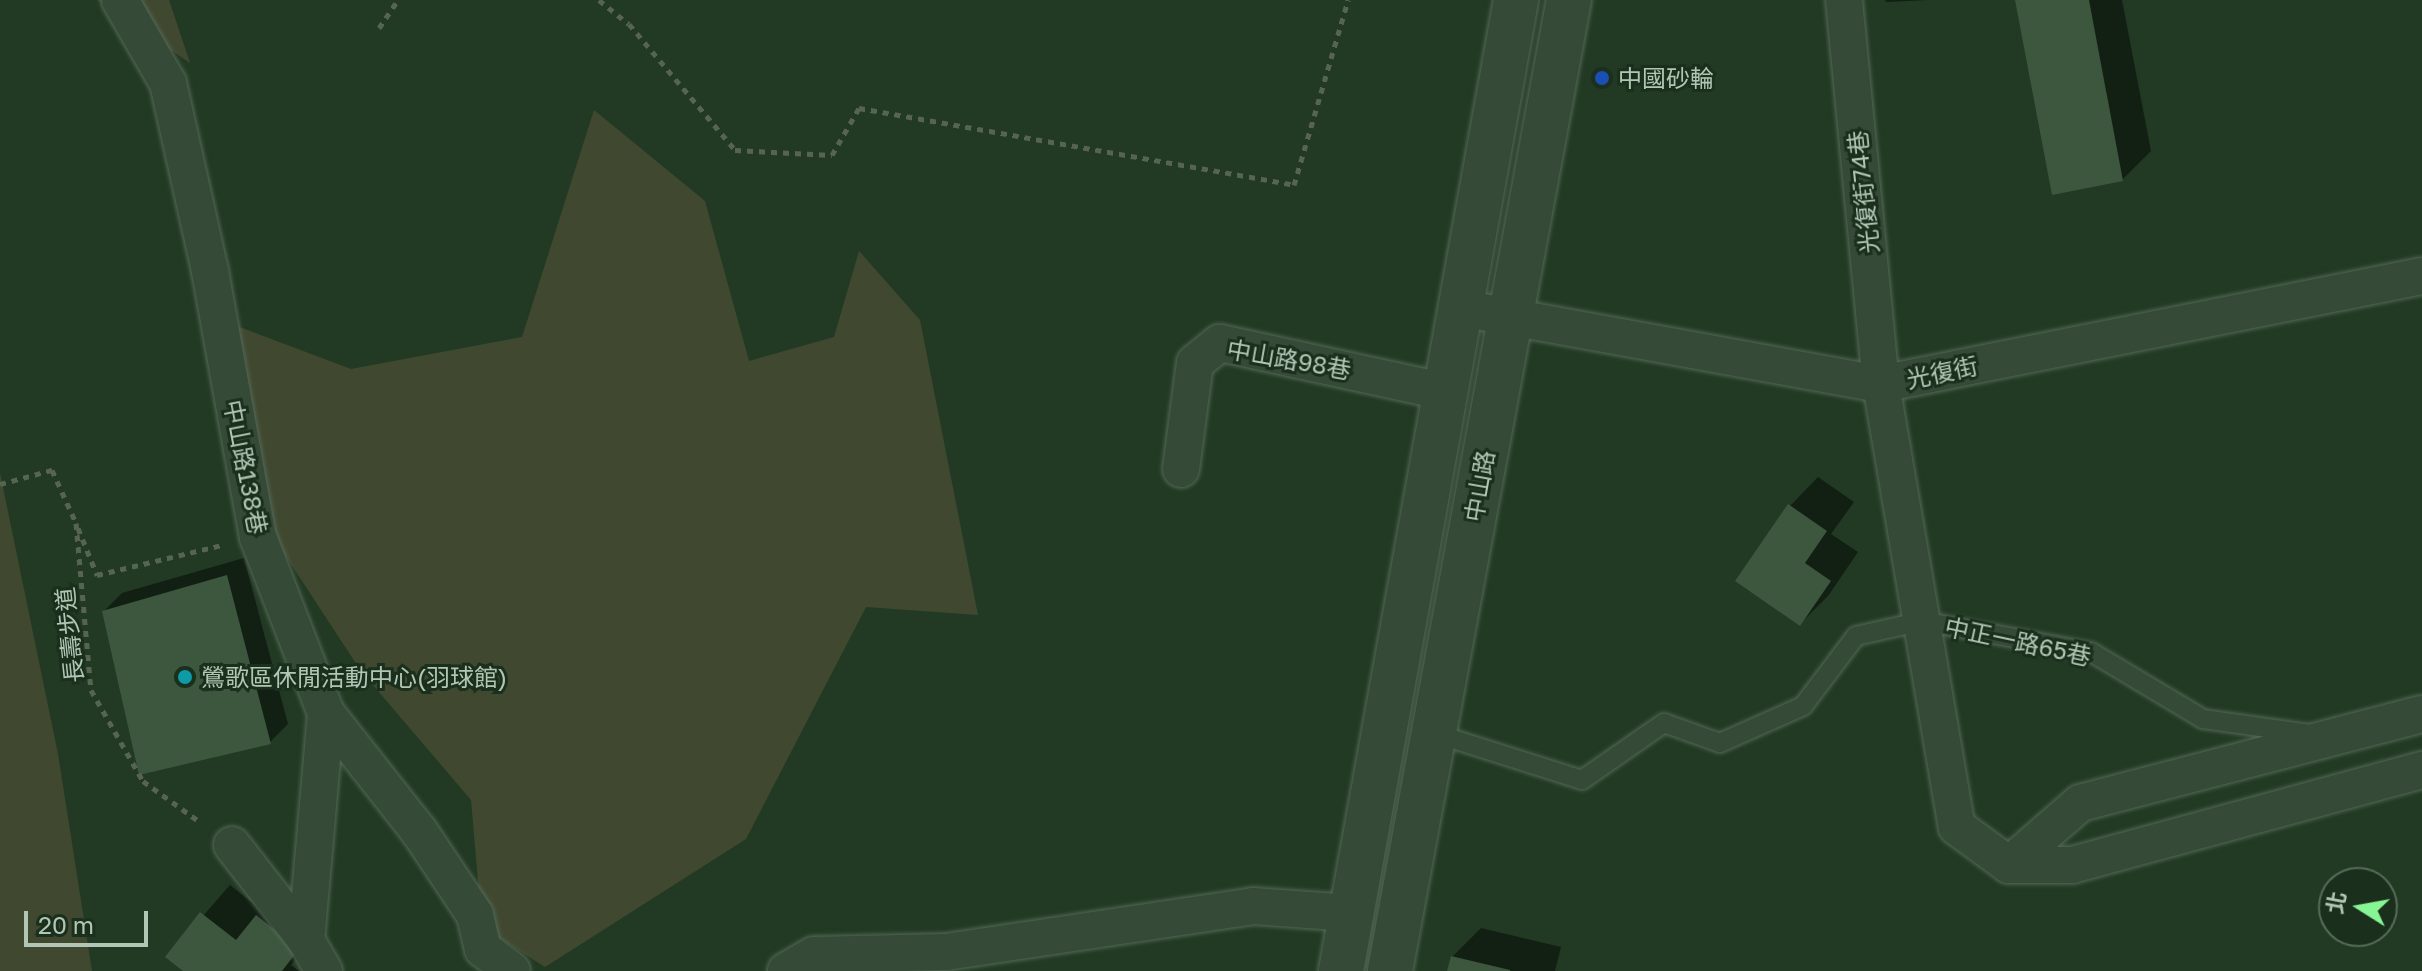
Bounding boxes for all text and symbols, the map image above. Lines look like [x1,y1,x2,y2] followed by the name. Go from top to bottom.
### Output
[1618,64,1714,92] place label: 中國砂輪
[1593,69,1611,87] marker: 中國砂輪
[1842,129,1884,255] street label: 光復街74巷
[1225,334,1353,384] street label: 中山路98巷
[1904,350,1980,394] street label: 光復街
[219,397,273,537] street label: 中山路138巷
[1459,448,1499,524] street label: 中山路
[50,586,88,684] street label: 長壽步道
[1942,611,2094,671] street label: 中正一路65巷
[201,663,507,691] place label: 鶯歌區休閒活動中心(羽球館)
[176,668,194,686] marker: 鶯歌區休閒活動中心(羽球館)
[2318,867,2398,947] north arrow
[2321,889,2351,916] text: 北
[28,895,152,945] scale bar
[38,910,94,939] text: 20 m

